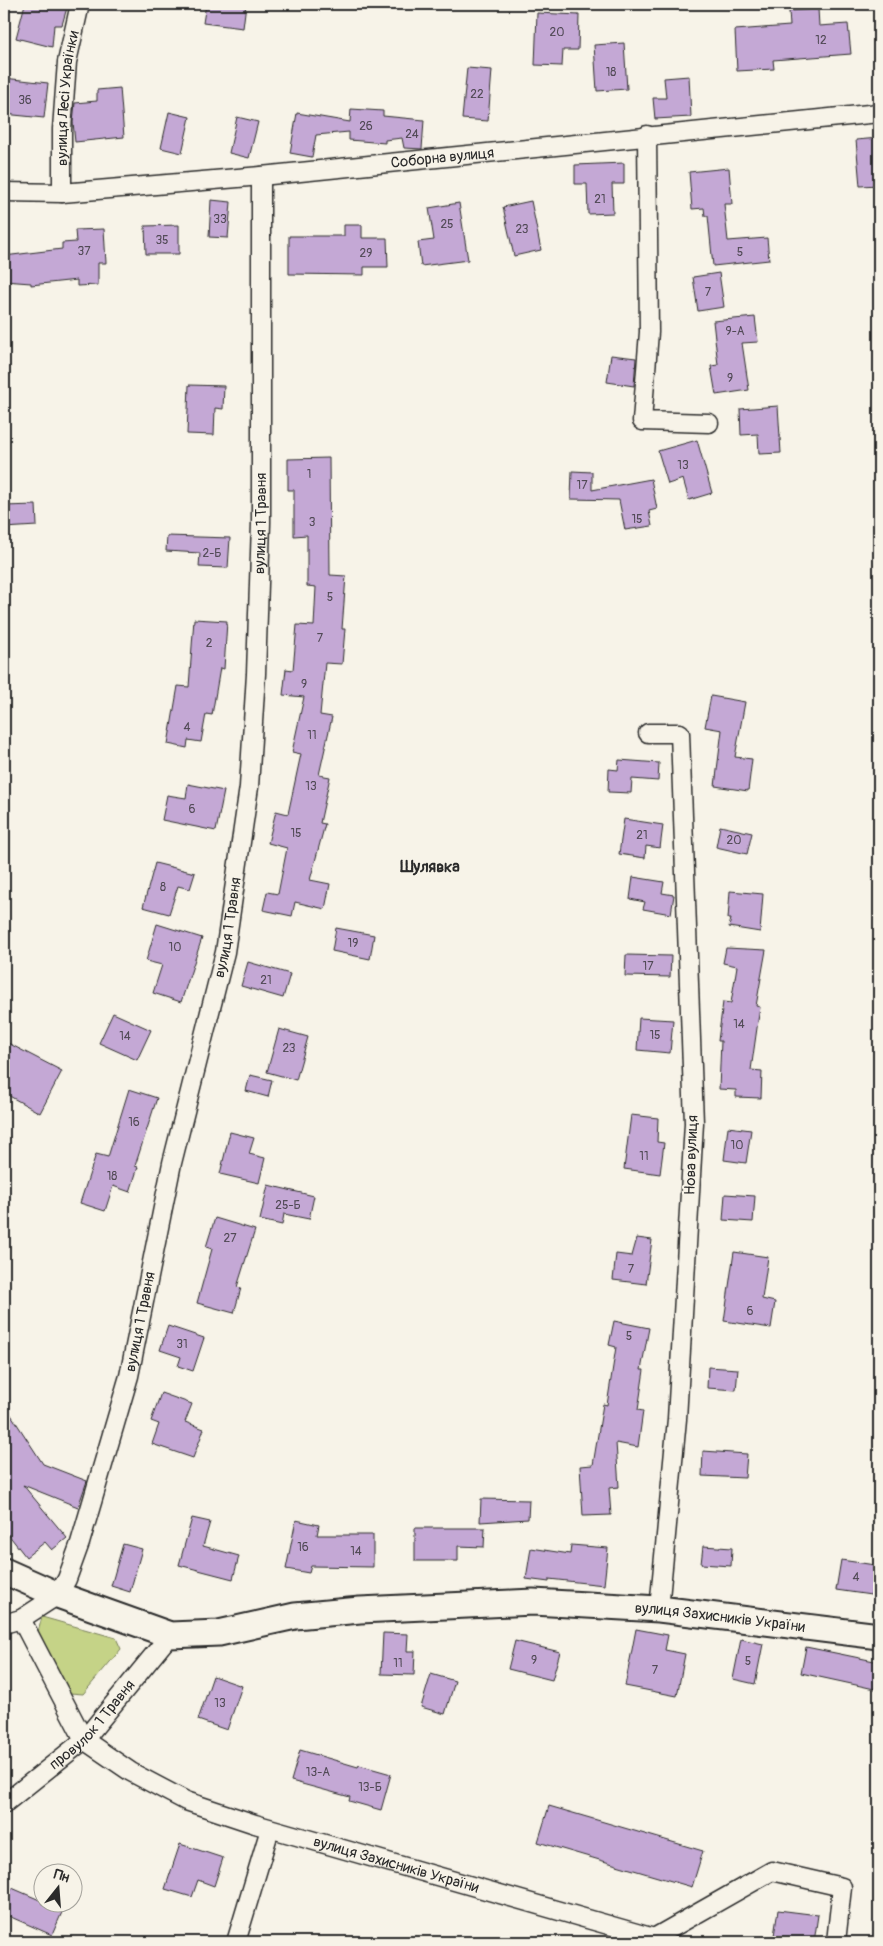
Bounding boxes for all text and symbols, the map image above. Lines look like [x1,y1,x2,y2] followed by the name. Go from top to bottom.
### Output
[550,25,564,40] house number: 20
[53,29,84,166] street label: вулиця Лесі Українки
[815,33,827,48] house number: 12
[606,65,616,80] house number: 18
[470,87,484,102] house number: 22
[18,93,32,108] house number: 36
[359,119,373,134] house number: 26
[405,127,419,142] house number: 24
[390,143,495,173] street label: Соборна вулиця
[594,192,606,207] house number: 21
[213,212,227,227] house number: 33
[440,217,454,232] house number: 25
[515,222,529,237] house number: 23
[155,233,169,248] house number: 35
[77,244,91,259] house number: 37
[737,245,743,260] house number: 5
[360,246,372,261] house number: 29
[705,285,712,300] house number: 7
[725,324,745,339] house number: 9-А
[727,371,733,386] house number: 9
[677,458,689,473] house number: 13
[307,467,311,482] house number: 1
[250,473,271,574] street label: вулиця 1 Травня
[576,478,588,493] house number: 17
[631,512,643,527] house number: 15
[309,515,316,530] house number: 3
[202,546,222,561] house number: 2-Б
[327,590,333,605] house number: 5
[317,631,324,646] house number: 7
[206,636,213,651] house number: 2
[301,677,307,692] house number: 9
[184,720,191,735] house number: 4
[307,728,317,743] house number: 11
[305,779,317,794] house number: 13
[189,802,196,817] house number: 6
[290,826,302,841] house number: 15
[636,828,648,843] house number: 21
[727,833,741,848] house number: 20
[399,857,460,877] district label: Шулявка
[210,876,246,980] street label: вулиця 1 Травня
[160,880,166,895] house number: 8
[348,936,358,951] house number: 19
[169,940,181,955] house number: 10
[642,959,654,974] house number: 17
[260,973,272,988] house number: 21
[733,1017,745,1032] house number: 14
[649,1028,661,1043] house number: 15
[119,1029,131,1044] house number: 14
[282,1041,296,1056] house number: 23
[128,1115,140,1130] house number: 16
[681,1115,702,1195] street label: Нова вулиця
[731,1138,743,1153] house number: 10
[639,1149,649,1164] house number: 11
[107,1169,117,1184] house number: 18
[275,1198,301,1213] house number: 25-Б
[223,1231,237,1246] house number: 27
[628,1262,635,1277] house number: 7
[121,1270,160,1373] street label: вулиця 1 Травня
[747,1304,754,1319] house number: 6
[626,1329,632,1344] house number: 5
[176,1337,188,1352] house number: 31
[297,1540,309,1555] house number: 16
[350,1544,362,1559] house number: 14
[853,1570,860,1585] house number: 4
[634,1599,806,1637] street label: вулиця Захисників України
[531,1653,537,1668] house number: 9
[745,1654,751,1669] house number: 5
[393,1656,403,1671] house number: 11
[652,1663,659,1678] house number: 7
[46,1676,139,1774] street label: провулок 1 Травня
[214,1696,226,1711] house number: 13
[306,1765,330,1780] house number: 13-А
[358,1780,382,1795] house number: 13-Б
[311,1832,481,1898] street label: вулиця Захисників України
[32,1864,82,1914] north arrow
[52,1866,72,1886] text: Пн

